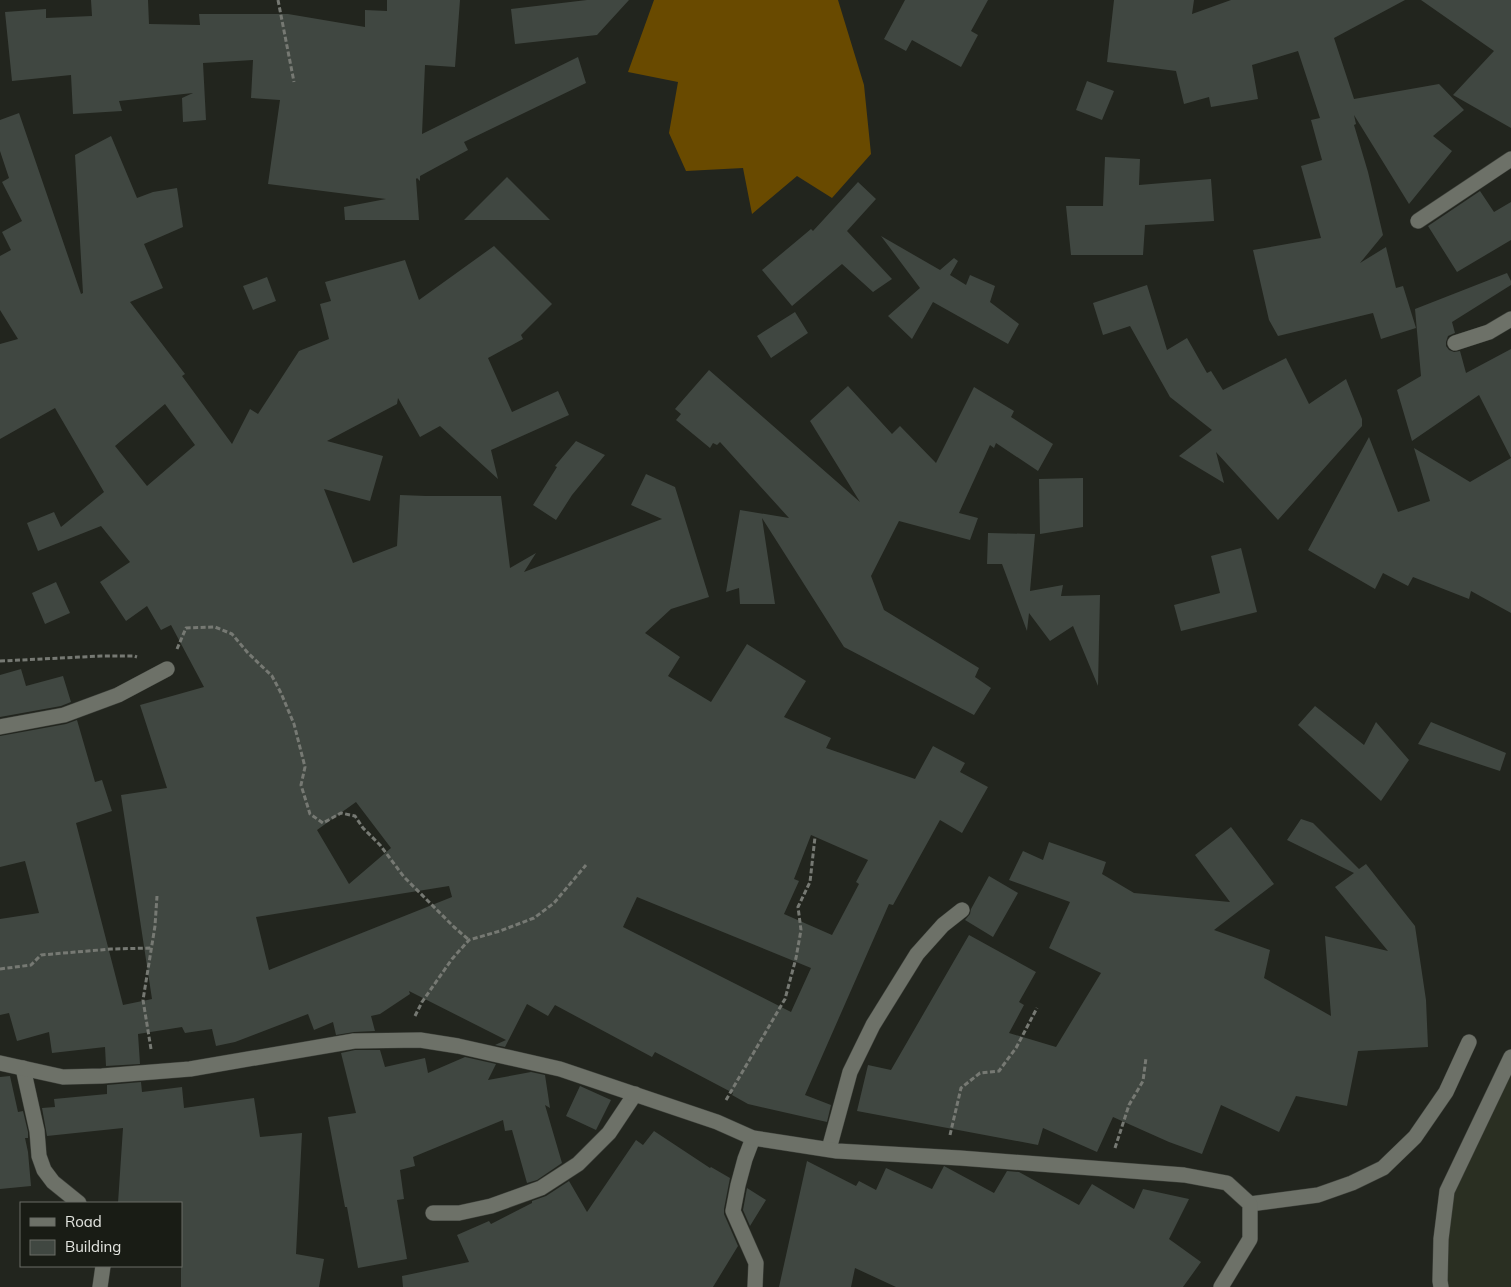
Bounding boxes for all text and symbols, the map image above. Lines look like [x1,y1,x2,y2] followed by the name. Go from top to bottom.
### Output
[20,1202,182,1267] legend
[65,1212,102,1231] text: Road
[65,1237,121,1256] text: Building

